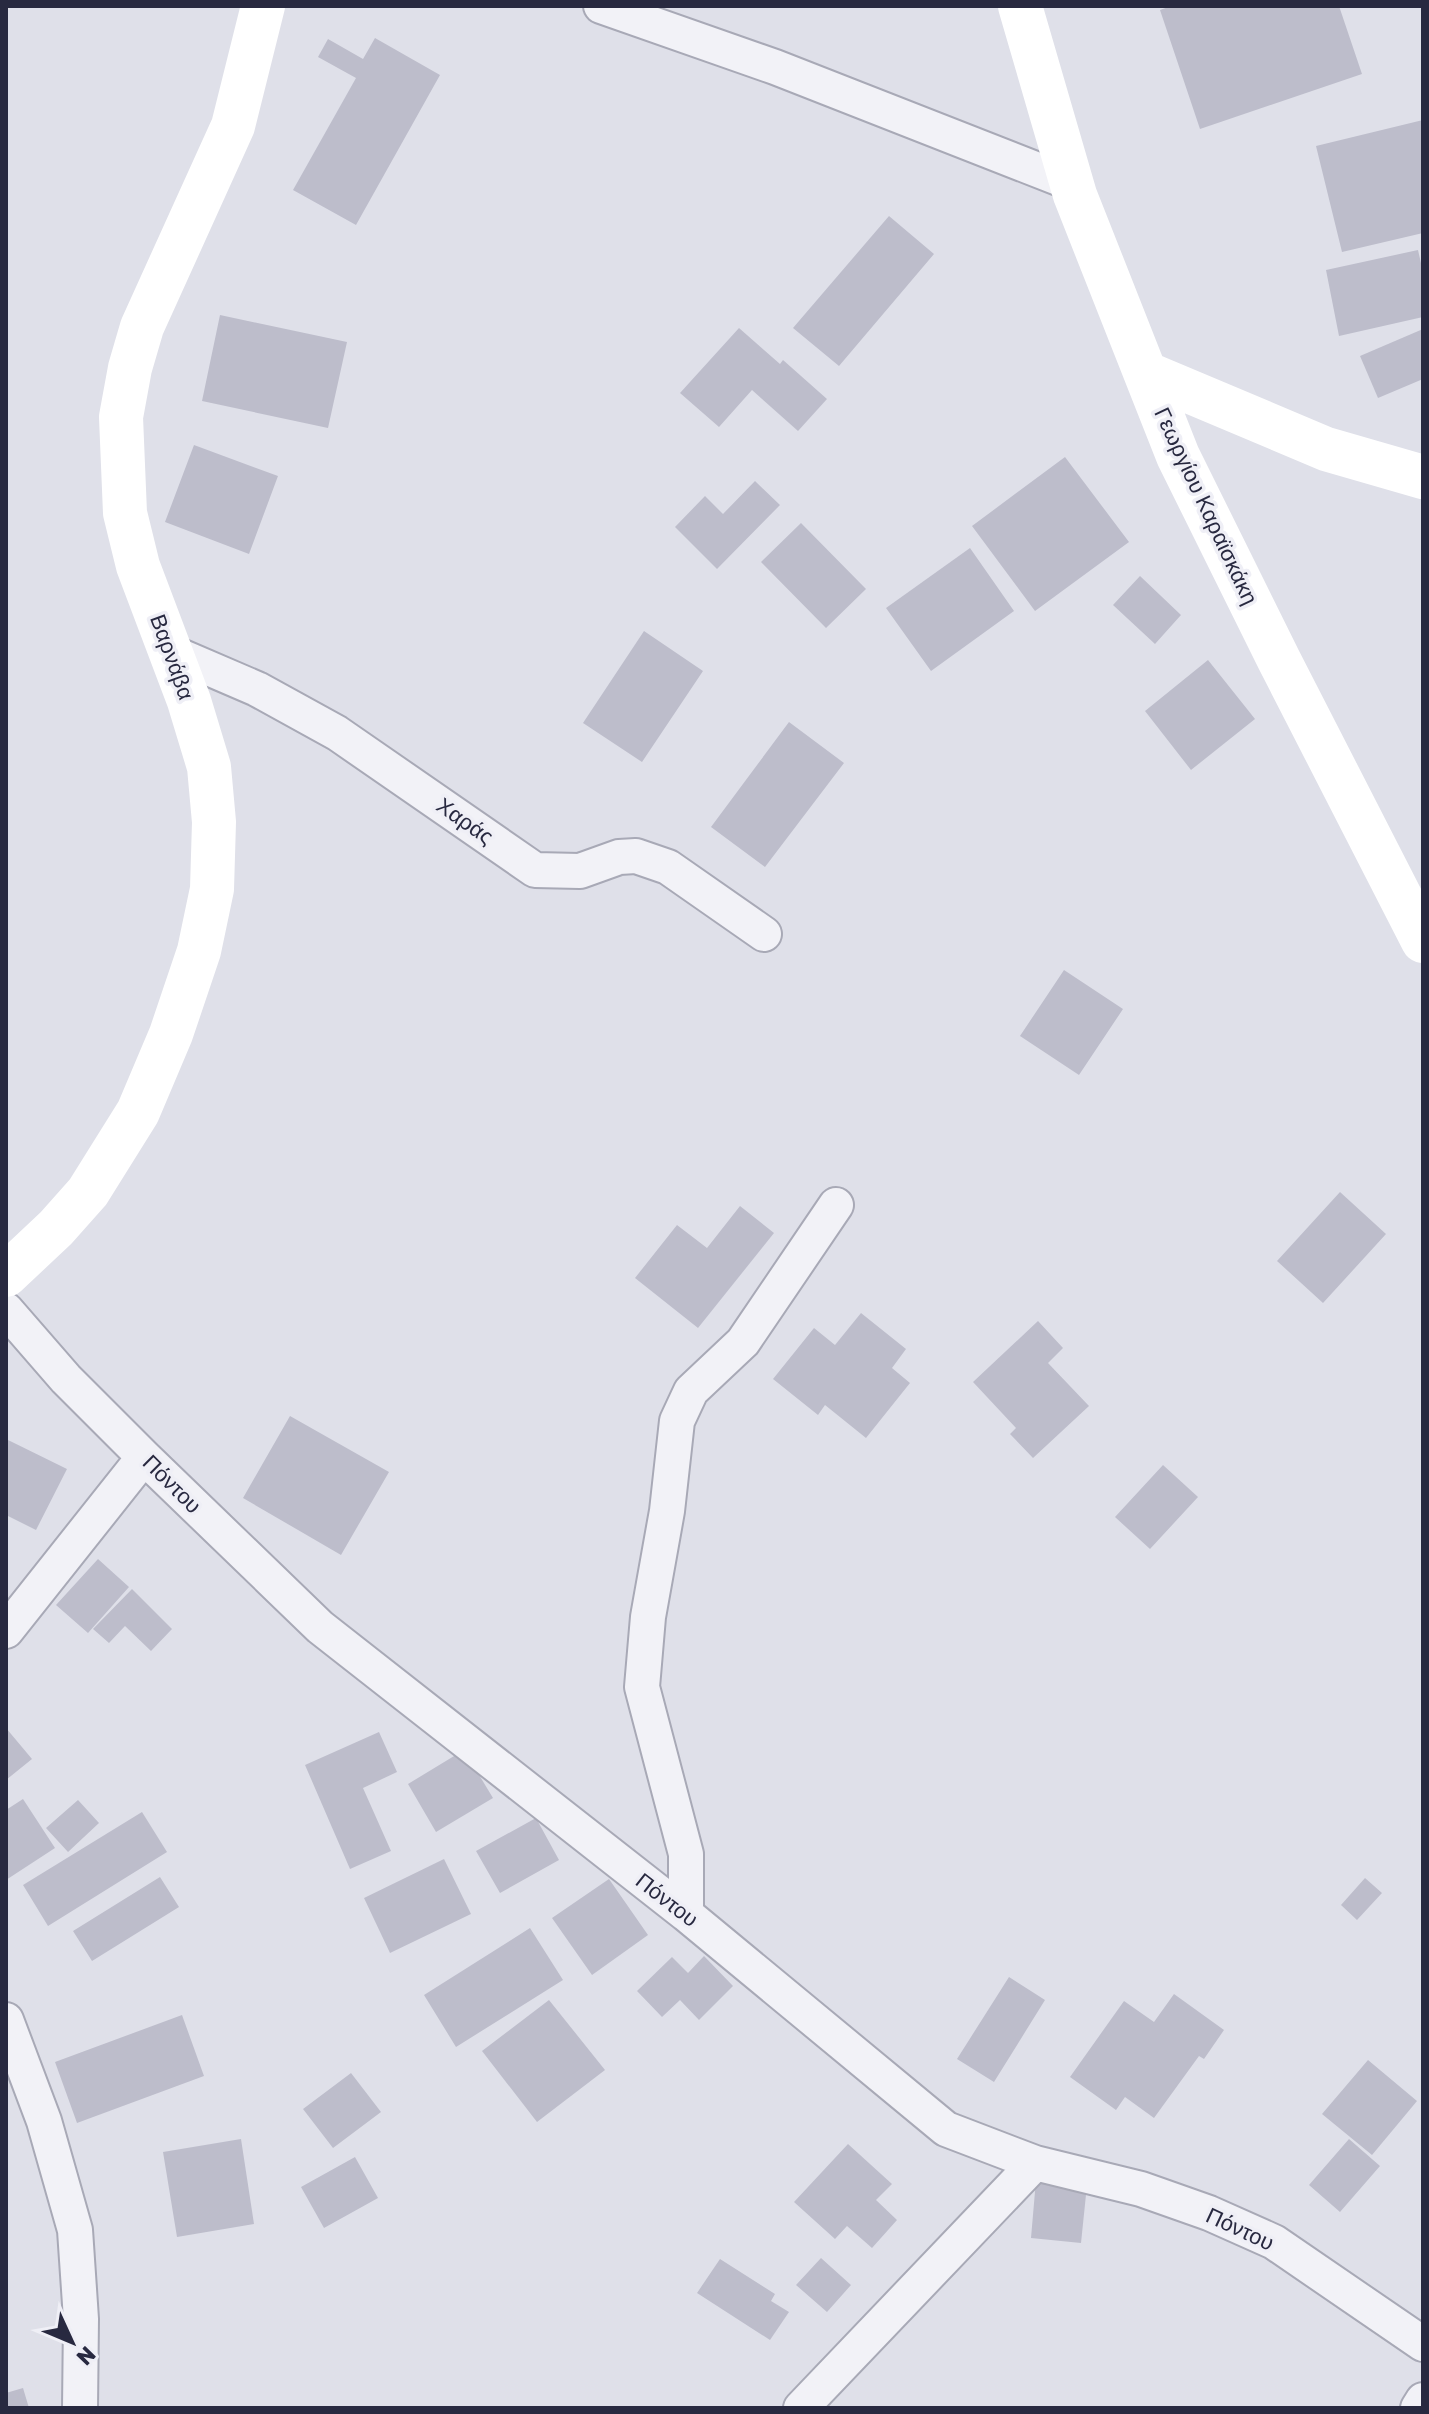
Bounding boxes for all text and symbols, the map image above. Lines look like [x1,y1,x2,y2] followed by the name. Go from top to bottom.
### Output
[1148,403,1264,609] street label: Γεωργίου Καραϊσκάκη
[144,611,200,704] street label: Βαρνάβα
[431,792,499,850] street label: Χαράς
[137,1449,207,1519] street label: Πόντου
[630,1867,704,1933] street label: Πόντου
[1202,2202,1278,2256] street label: Πόντου
[32,2302,112,2382] north arrow
[71,2340,101,2371] text: N

